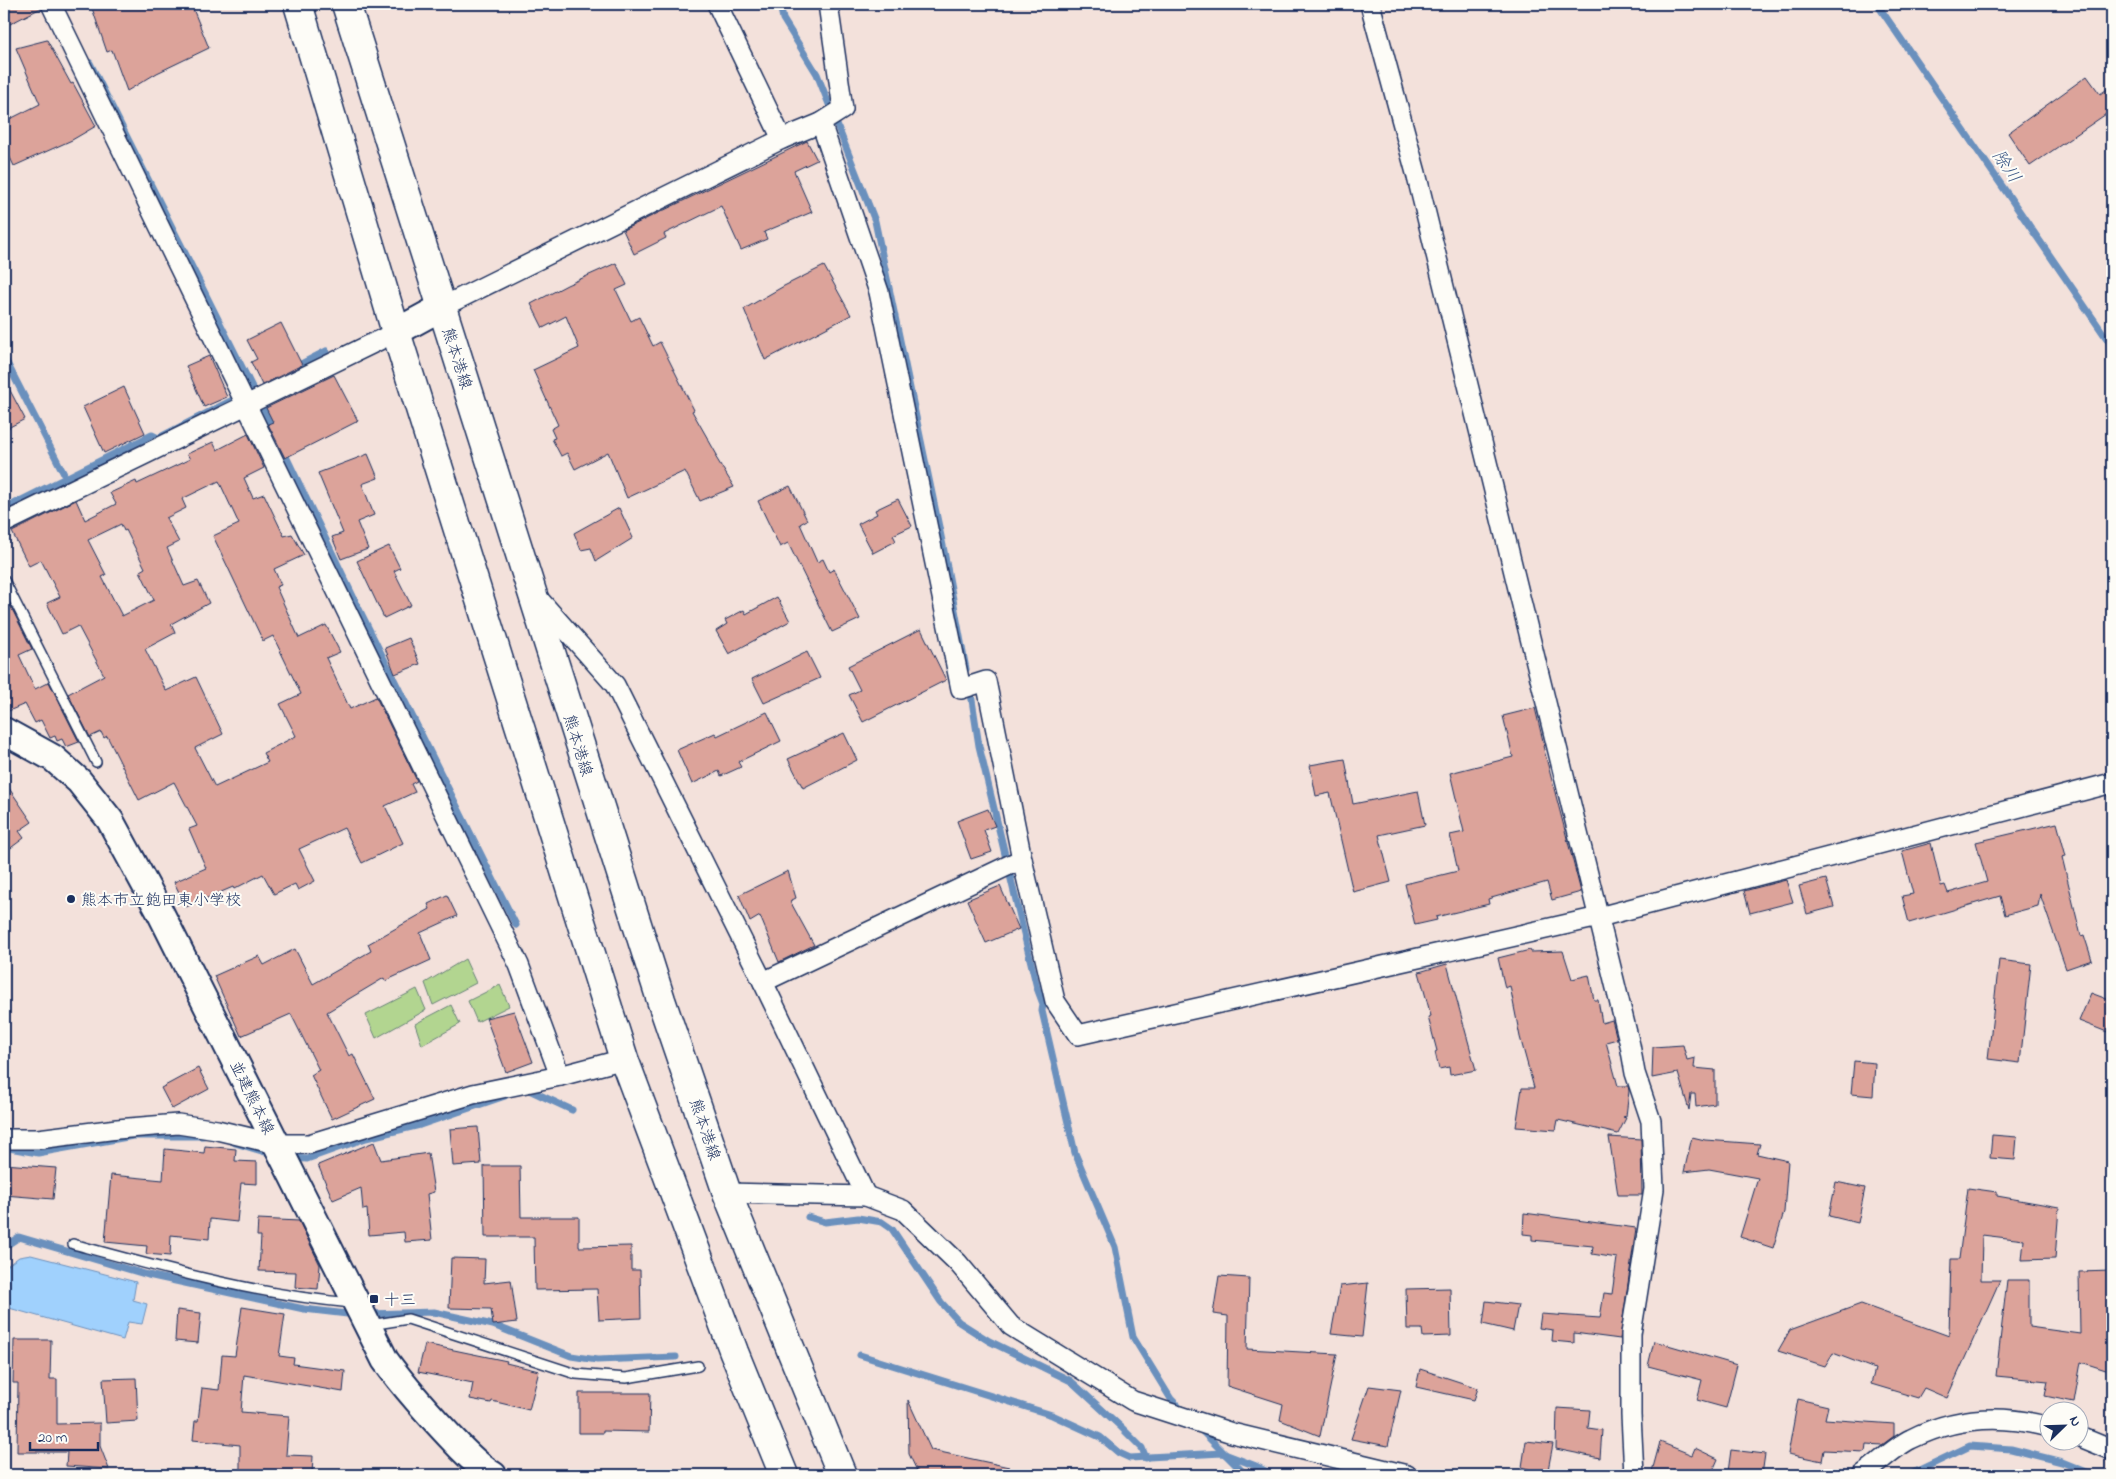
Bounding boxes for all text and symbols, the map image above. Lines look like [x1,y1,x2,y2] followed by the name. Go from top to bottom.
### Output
[1984,145,2026,189] water label: 除川
[435,324,477,393] street label: 熊本港線
[556,711,598,780] street label: 熊本港線
[81,889,241,913] place label: 熊本市立飽田東小学校
[65,893,77,905] marker: 熊本市立飽田東小学校
[223,1057,280,1139] street label: 並建熊本線
[682,1095,726,1164] street label: 熊本港線
[384,1289,416,1313] place label: 十三
[368,1293,380,1305] marker: 十三
[2038,1402,2088,1452] north arrow
[2063,1413,2086,1430] text: N
[30,1419,98,1451] scale bar
[38,1427,68,1449] text: 20 m

